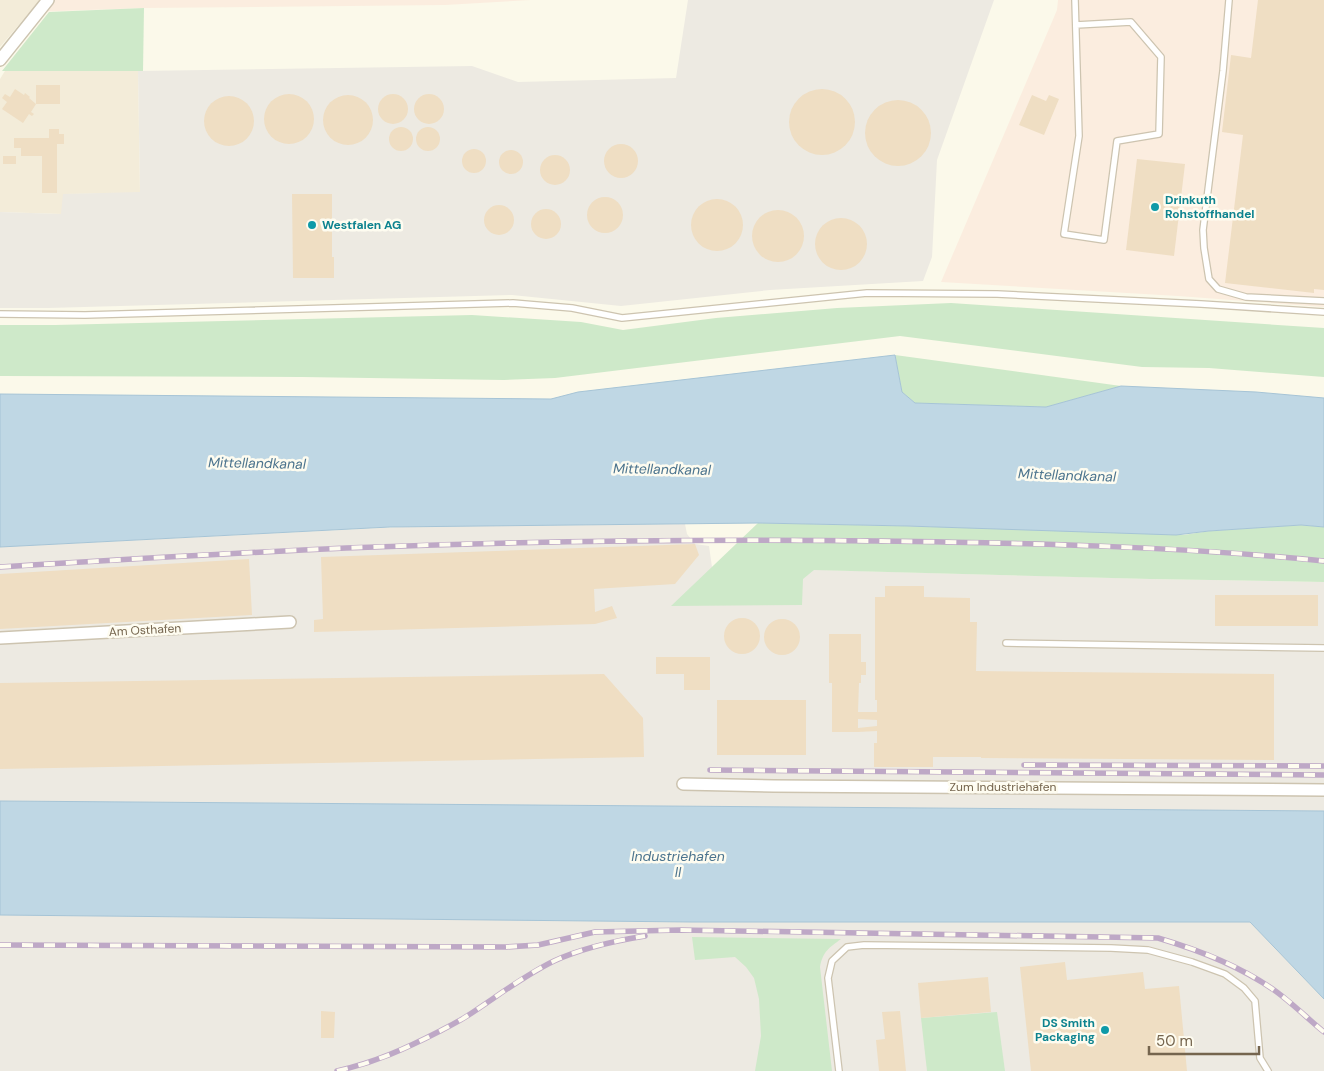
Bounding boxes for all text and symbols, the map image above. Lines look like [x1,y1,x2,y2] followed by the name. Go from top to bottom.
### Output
[1165,192,1255,222] place label: Drinkuth Rohstoffhandel
[1149,201,1161,213] marker: Drinkuth Rohstoffhandel
[322,217,401,233] place label: Westfalen AG
[306,219,318,231] marker: Westfalen AG
[208,453,307,473] water label: Mittellandkanal
[613,459,712,479] water label: Mittellandkanal
[1018,464,1117,486] water label: Mittellandkanal
[108,620,182,640] street label: Am Osthafen
[950,779,1057,795] street label: Zum Industriehafen
[631,847,725,881] water label: Industriehafen II
[1035,1015,1095,1045] place label: DS Smith Packaging
[1099,1024,1111,1036] marker: DS Smith Packaging
[1149,1024,1259,1056] scale bar
[1156,1031,1193,1051] text: 50 m

